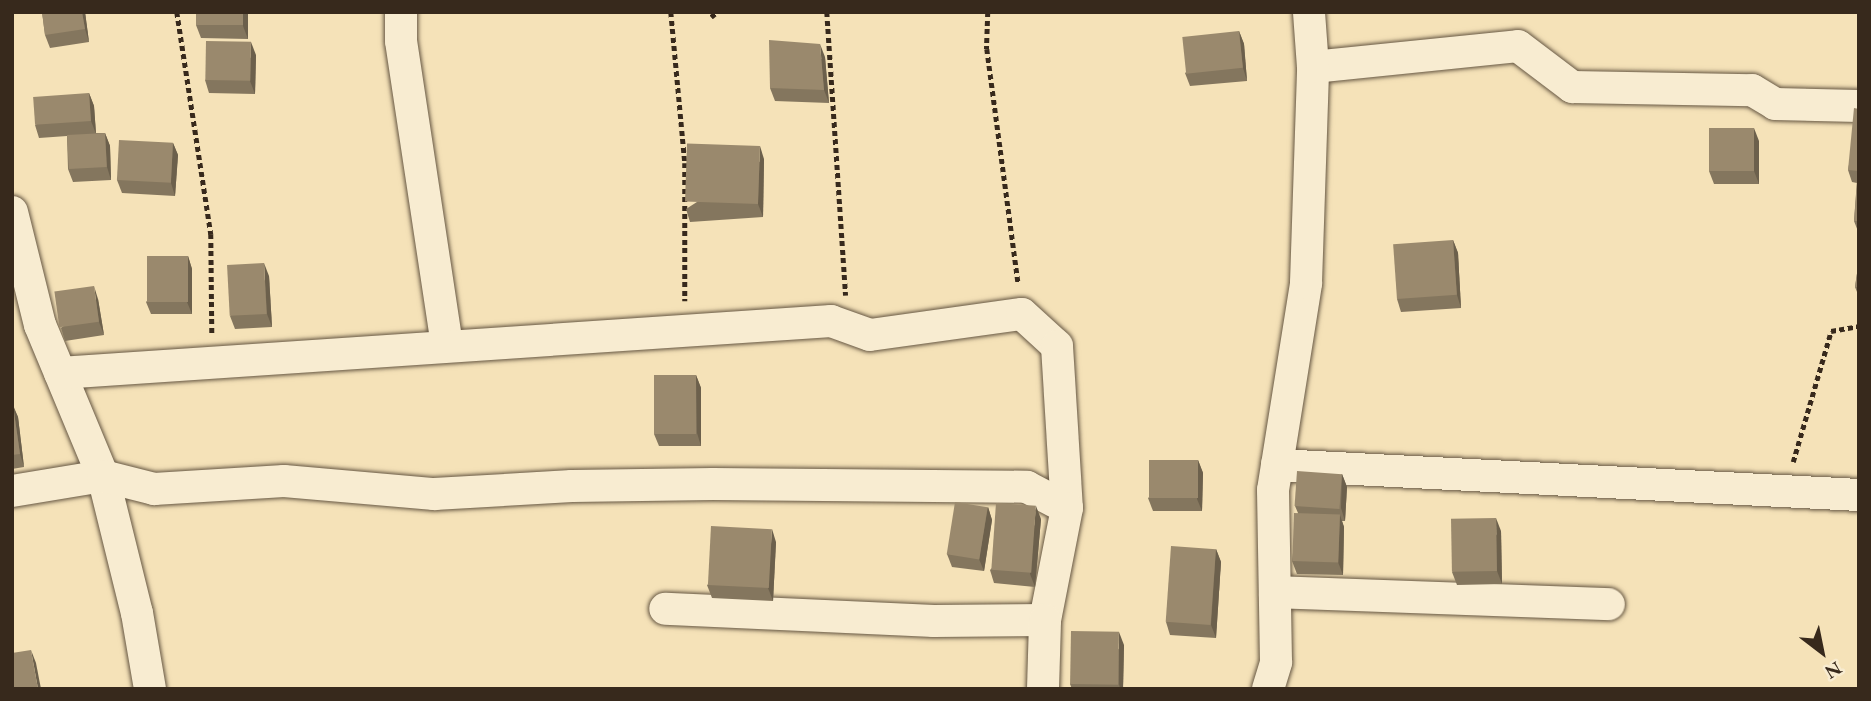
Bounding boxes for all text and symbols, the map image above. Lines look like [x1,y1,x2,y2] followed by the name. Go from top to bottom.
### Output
[1787,617,1857,687] north arrow
[1820,656,1847,685] text: N

